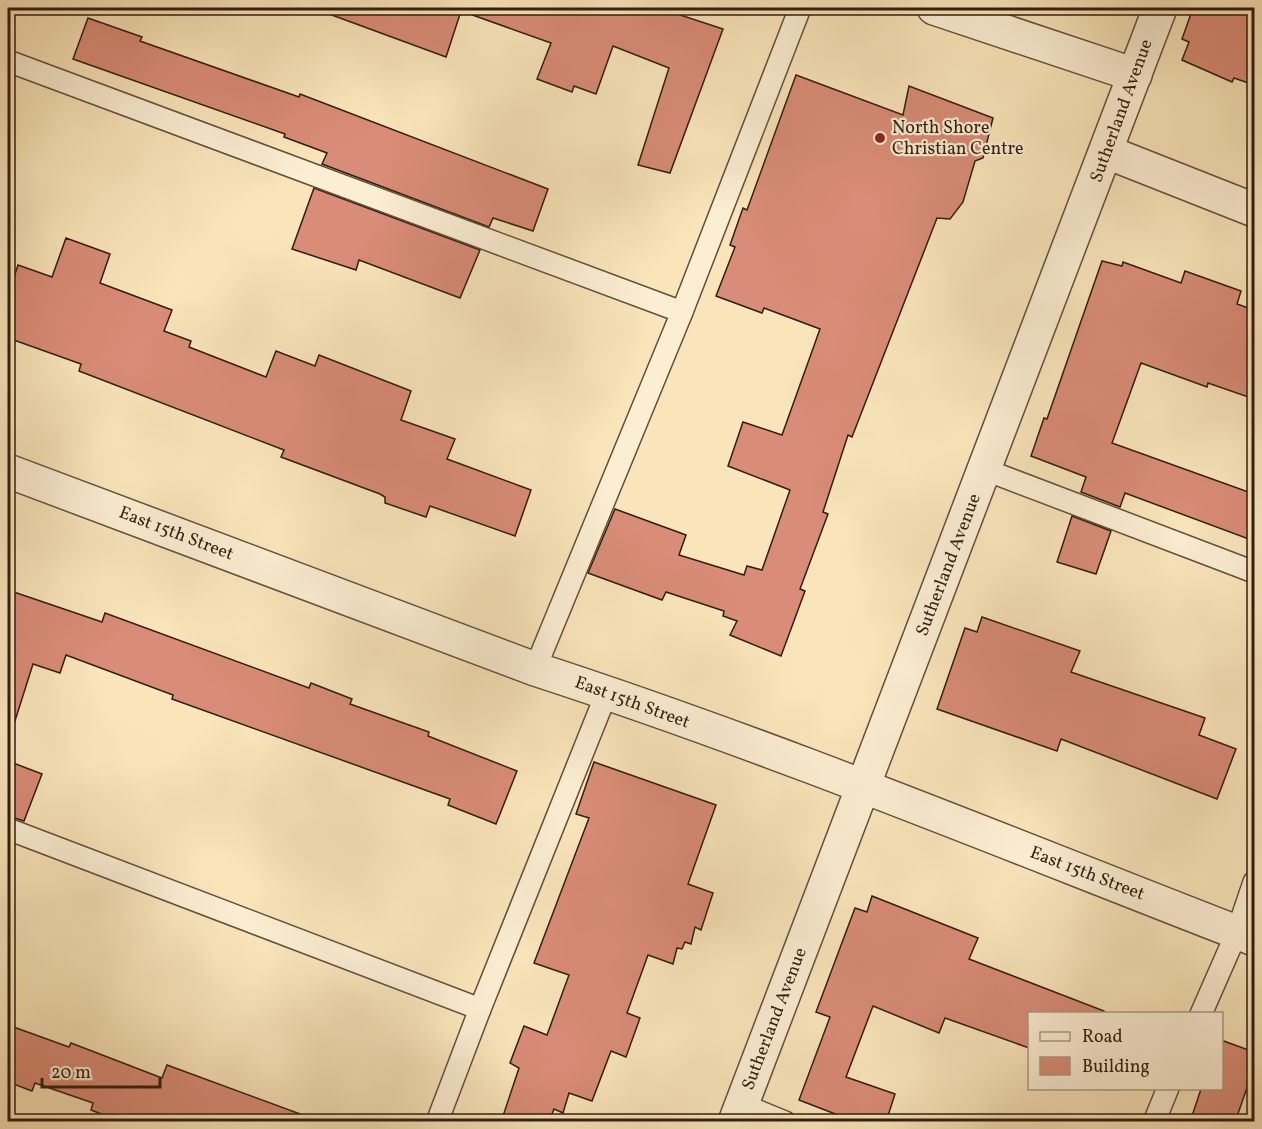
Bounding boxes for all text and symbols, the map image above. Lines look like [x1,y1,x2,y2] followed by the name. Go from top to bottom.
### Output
[1084,36,1160,186] street label: Sutherland Avenue
[892,116,1024,162] place label: North Shore Christian Centre
[873,131,887,145] marker: North Shore Christian Centre
[910,490,988,640] street label: Sutherland Avenue
[115,501,237,567] street label: East 15th Street
[571,671,693,735] street label: East 15th Street
[1026,841,1148,907] street label: East 15th Street
[736,944,814,1094] street label: Sutherland Avenue
[1028,1012,1223,1090] legend
[1082,1025,1123,1050] text: Road
[42,1051,160,1089] scale bar
[1082,1055,1150,1080] text: Building
[51,1061,91,1086] text: 20 m

